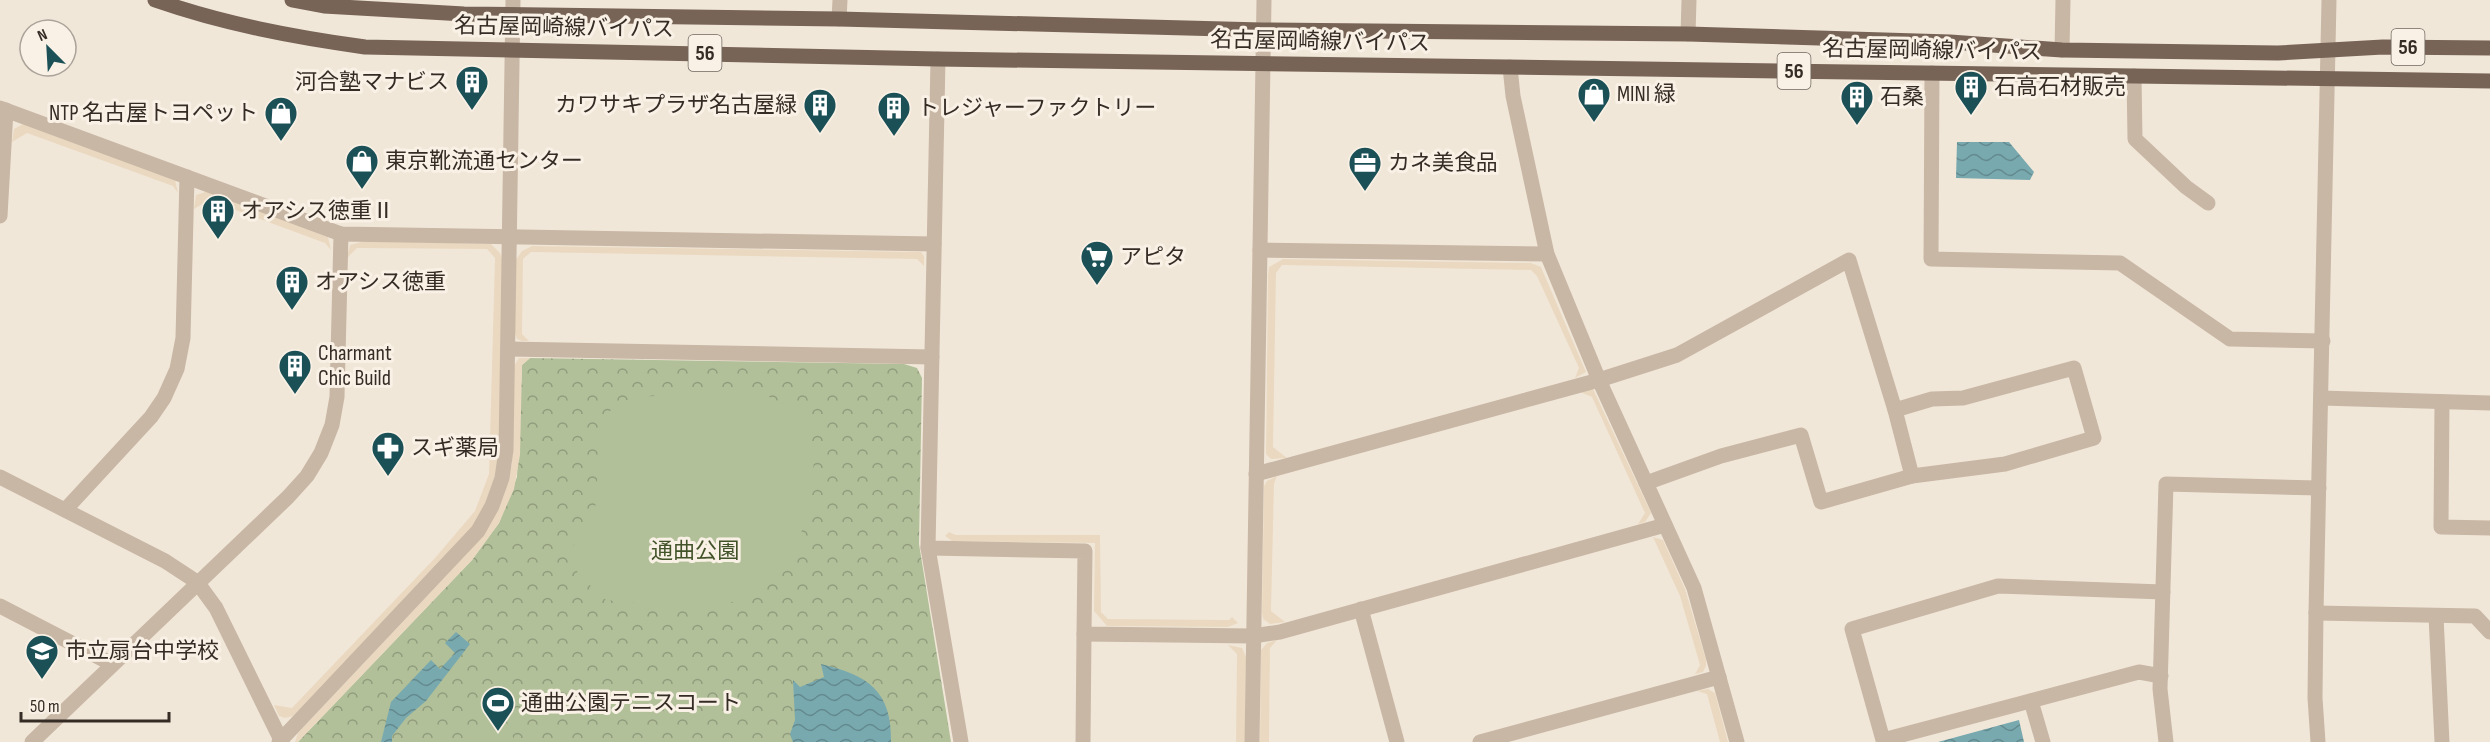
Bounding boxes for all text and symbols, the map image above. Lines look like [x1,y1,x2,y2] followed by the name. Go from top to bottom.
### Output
[454,13,674,43] street label: 名古屋岡崎線バイパス
[18,18,78,78] north arrow
[35,25,50,46] text: N
[1210,27,1430,57] street label: 名古屋岡崎線バイパス
[2392,29,2424,65] road number: 56
[688,35,722,71] road number: 56
[1822,36,2042,66] street label: 名古屋岡崎線バイパス
[1778,53,1810,89] road number: 56
[454,64,490,111] building icon: 河合塾マナビス
[295,69,449,96] place label: 河合塾マナビス
[1953,69,1989,116] building icon: 石高石材販売
[1994,74,2126,101] place label: 石高石材販売
[1576,76,1612,123] shop icon: MINI 緑
[1839,79,1875,126] building icon: 石桑
[1617,81,1676,108] place label: MINI 緑
[1880,84,1924,111] place label: 石桑
[802,87,838,134] building icon: カワサキプラザ名古屋緑
[876,90,912,137] building icon: トレジャーファクトリー
[555,92,797,119] place label: カワサキプラザ名古屋緑
[263,95,299,142] shop icon: NTP 名古屋トヨペット
[917,95,1157,122] place label: トレジャーファクトリー
[49,100,258,127] place label: NTP 名古屋トヨペット
[344,143,380,190] shop icon: 東京靴流通センター
[1347,145,1383,192] office icon: カネ美食品
[385,148,583,175] place label: 東京靴流通センター
[1388,150,1498,177] place label: カネ美食品
[200,193,236,240] building icon: オアシス徳重Ⅱ
[241,198,394,225] place label: オアシス徳重Ⅱ
[1079,239,1115,286] supermarket icon: アピタ
[1120,244,1186,271] place label: アピタ
[274,264,310,311] building icon: オアシス徳重
[315,269,446,296] place label: オアシス徳重
[318,340,392,392] place label: Charmant Chic Build
[277,348,313,395] building icon: Charmant Chic Build
[370,430,406,477] pharmacy icon: スギ薬局
[411,435,499,462] place label: スギ薬局
[651,538,739,565] park label: 通曲公園
[24,633,60,680] school or university icon: 市立扇台中学校
[65,638,219,665] place label: 市立扇台中学校
[21,685,170,723] scale bar
[480,685,516,732] sports icon: 通曲公園テニスコート
[521,690,741,717] place label: 通曲公園テニスコート
[30,696,60,717] text: 50 m

